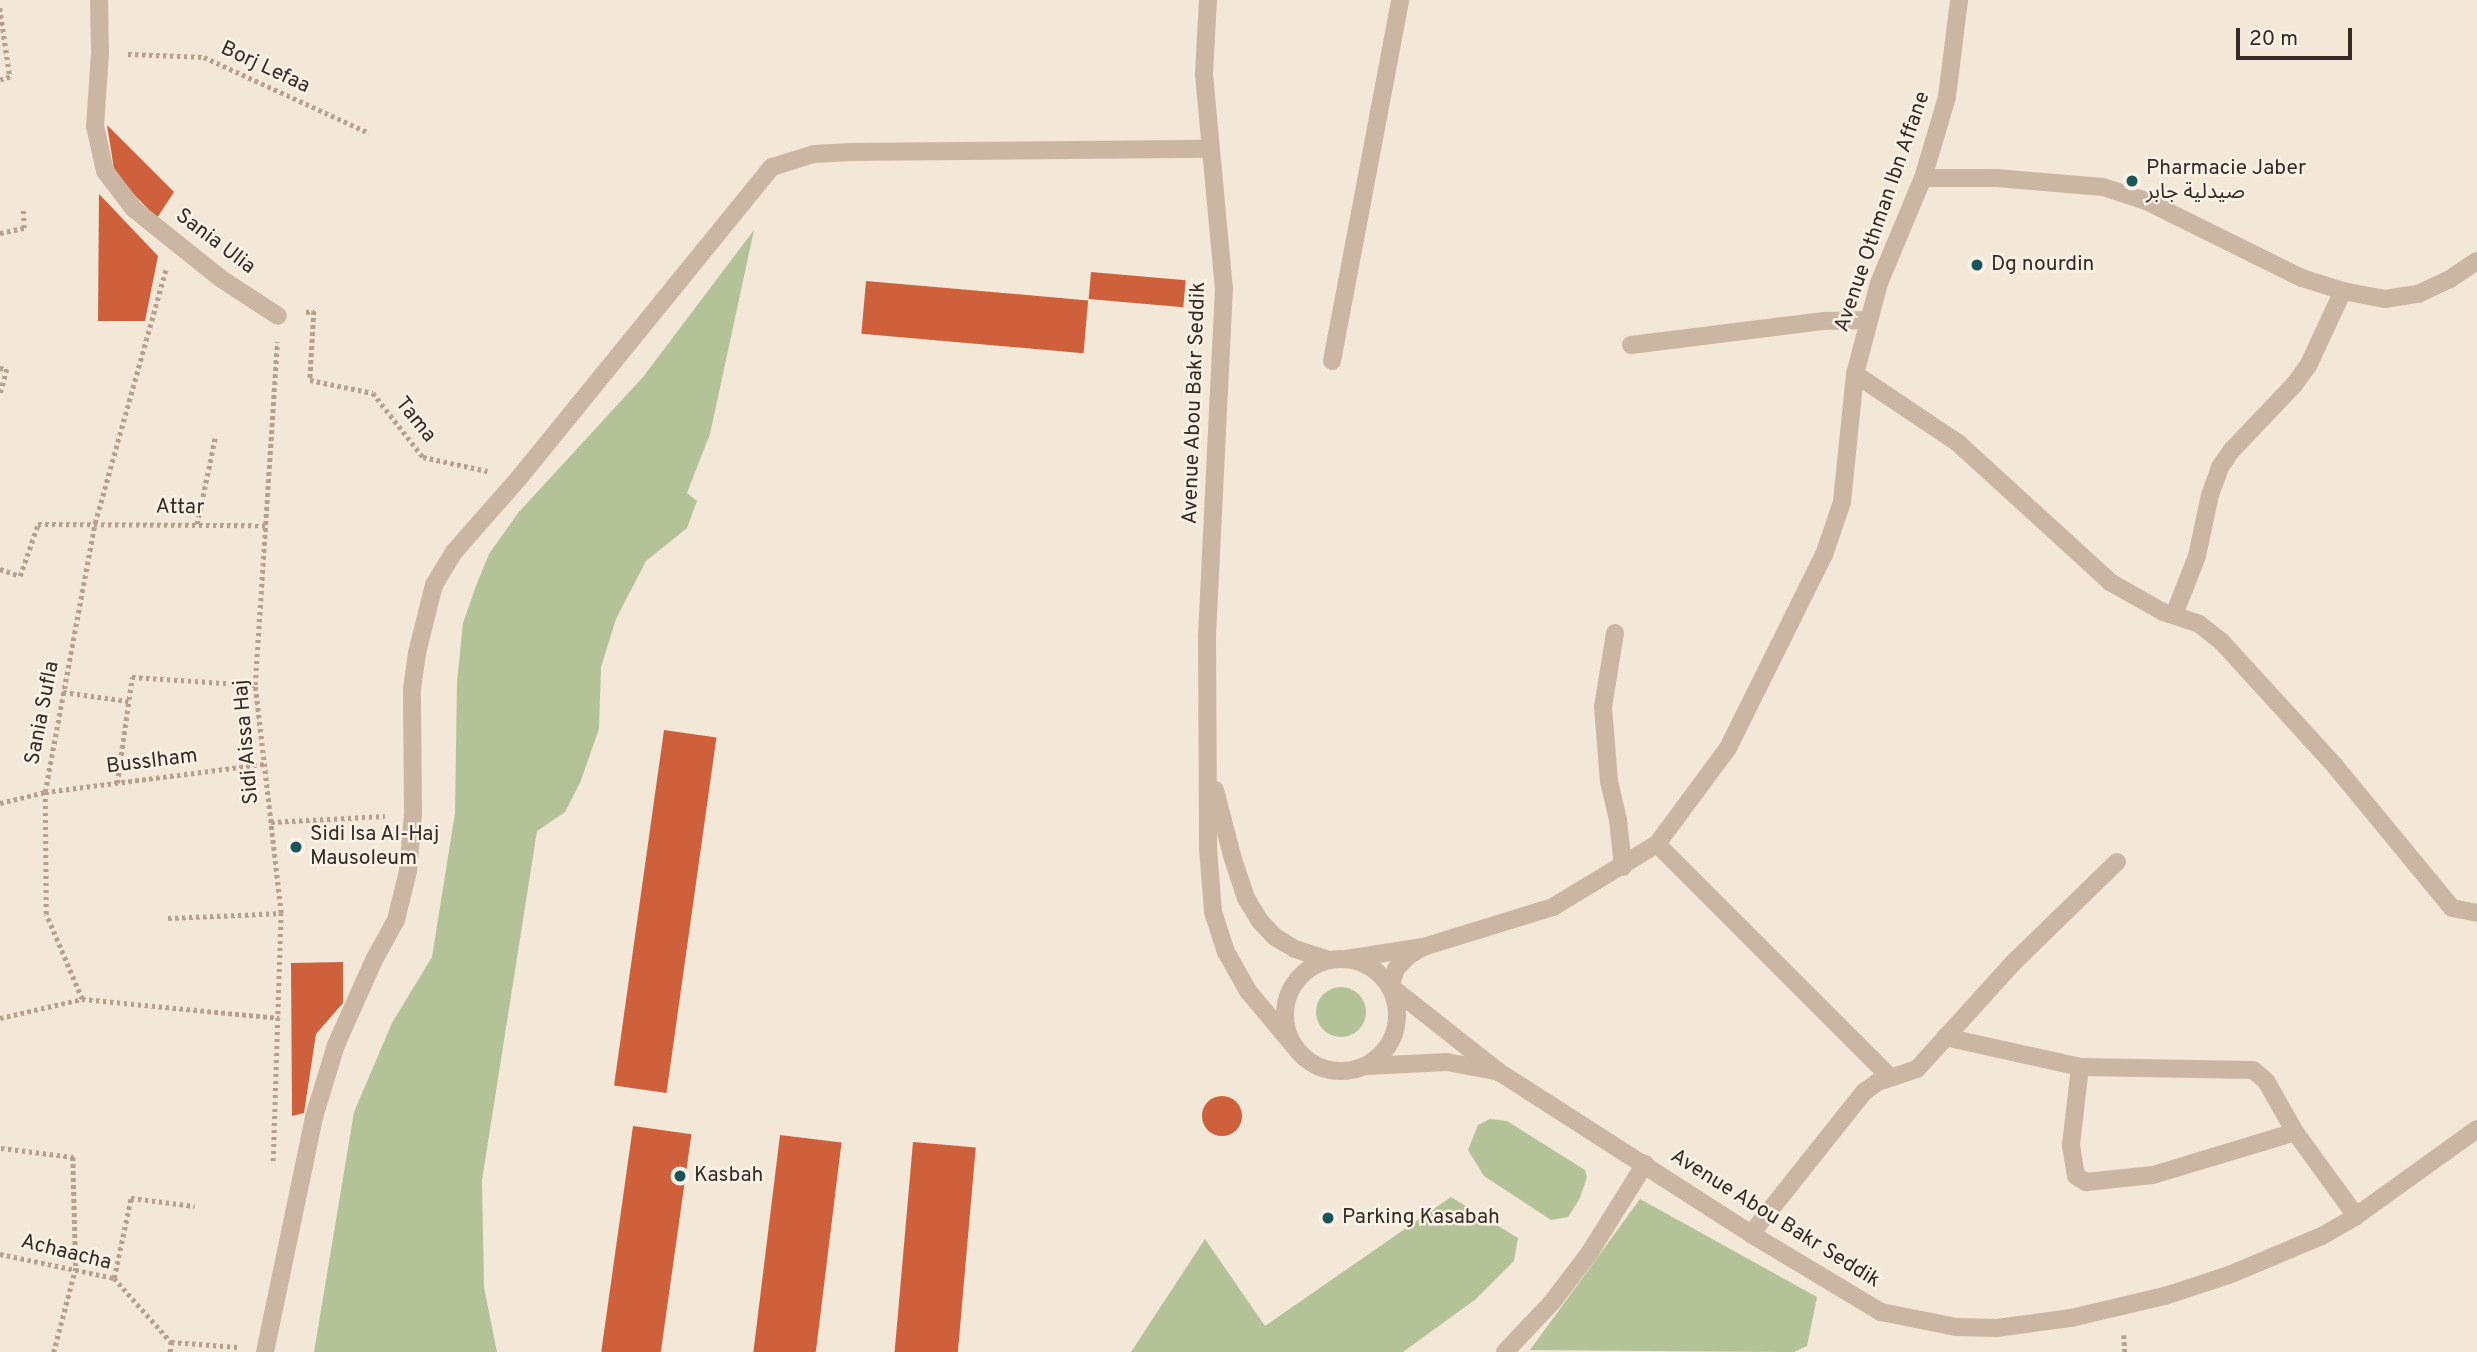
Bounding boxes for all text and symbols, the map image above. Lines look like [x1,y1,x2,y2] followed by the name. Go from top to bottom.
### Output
[2239,14,2354,58] scale bar
[2249,26,2298,53] text: 20 m
[216,36,314,100] street label: Borj Lefaa
[1830,88,1936,336] street label: Avenue Othman Ibn Affane
[2146,156,2306,206] place label: Pharmacie Jaber صيدلية جابر
[2124,173,2140,189] marker: Pharmacie Jaber صيدلية جابر
[170,204,260,280] street label: Sania Ulia
[1991,252,2094,278] place label: Dg nourdin
[1969,257,1985,273] marker: Dg nourdin
[1178,281,1212,525] street label: Avenue Abou Bakr Seddik
[389,392,441,448] street label: Tama
[155,495,205,521] street label: Attar
[21,659,65,767] street label: Sania Sufla
[229,678,265,806] street label: Sidi Aissa Haj
[105,744,199,780] street label: Busslham
[310,822,440,872] place label: Sidi Isa Al-Haj Mausoleum
[288,839,304,855] marker: Sidi Isa Al-Haj Mausoleum
[1665,1144,1885,1294] street label: Avenue Abou Bakr Seddik
[694,1163,763,1189] place label: Kasbah
[672,1168,688,1184] marker: Kasbah
[1342,1205,1500,1231] place label: Parking Kasabah
[1320,1210,1336,1226] marker: Parking Kasabah
[18,1230,114,1276] street label: Achaacha

